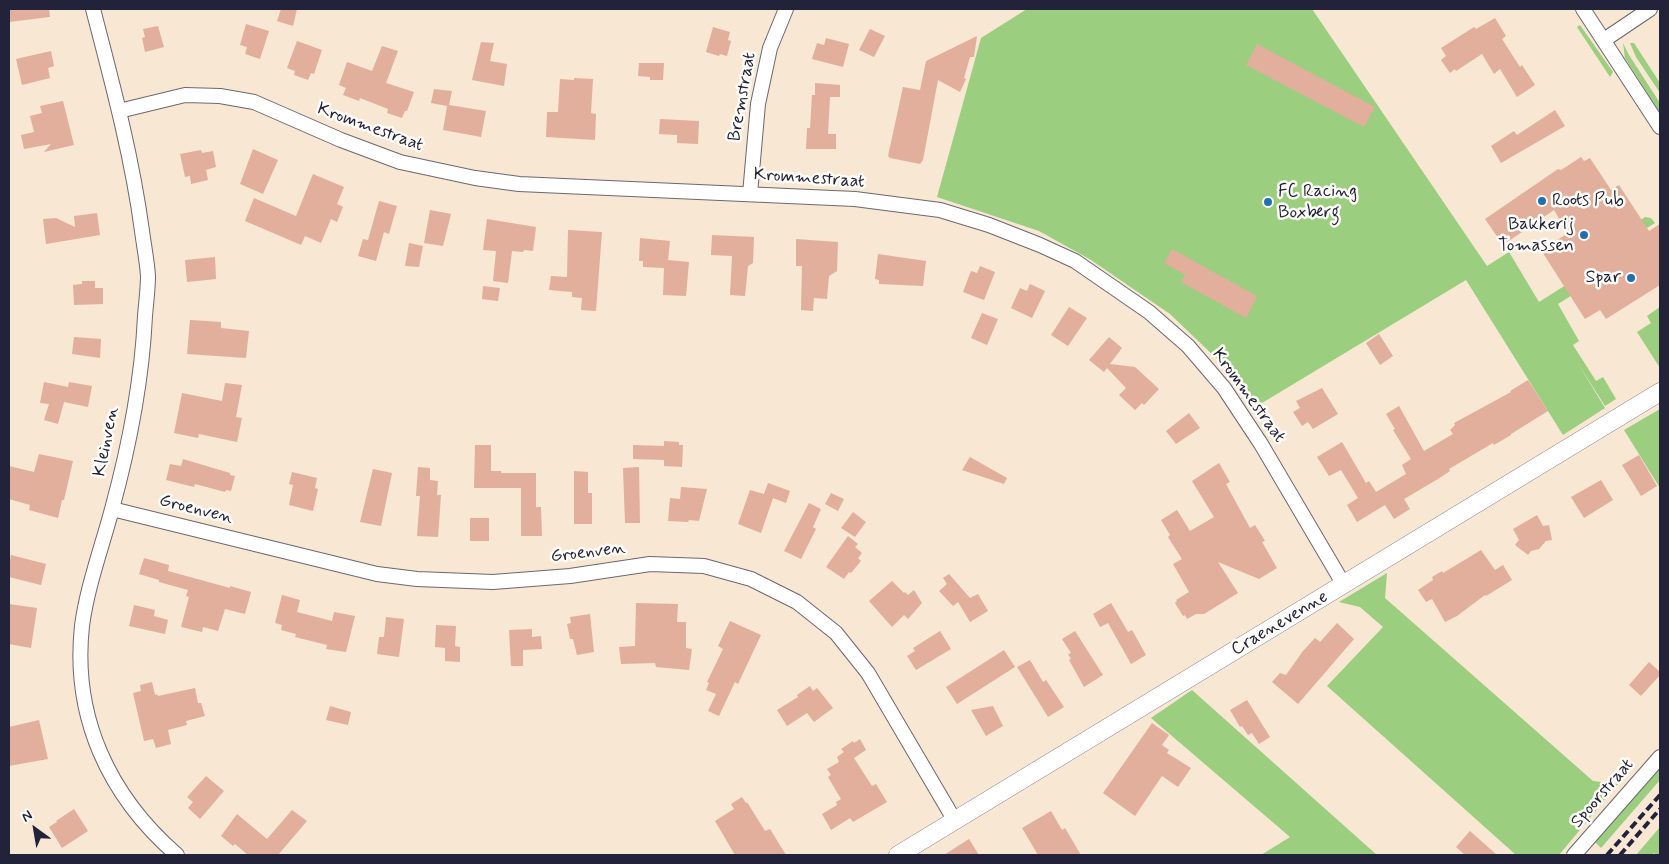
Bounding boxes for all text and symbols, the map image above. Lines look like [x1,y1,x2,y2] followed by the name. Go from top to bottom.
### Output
[725,51,761,143] street label: Bremstraat
[314,99,426,157] street label: Krommestraat
[753,164,865,194] street label: Krommestraat
[1278,181,1357,223] place label: FC Racing Boxberg
[1552,190,1624,212] place label: Roots Pub
[1536,195,1548,207] marker: Roots Pub
[1262,196,1274,208] marker: FC Racing Boxberg
[1498,214,1574,256] place label: Bakkerij Tomassen
[1578,229,1590,241] marker: Bakkerij Tomassen
[1585,267,1621,289] place label: Spar
[1625,272,1637,284] marker: Spar
[1207,345,1289,447] street label: Krommestraat
[90,405,124,479] street label: Kleinven
[157,490,235,530] street label: Groenven
[549,538,627,568] street label: Groenven
[1228,587,1332,661] street label: Craenevenne
[1567,755,1639,833] street label: Spoorstraat
[10,804,60,854] north arrow
[18,806,36,826] text: N

